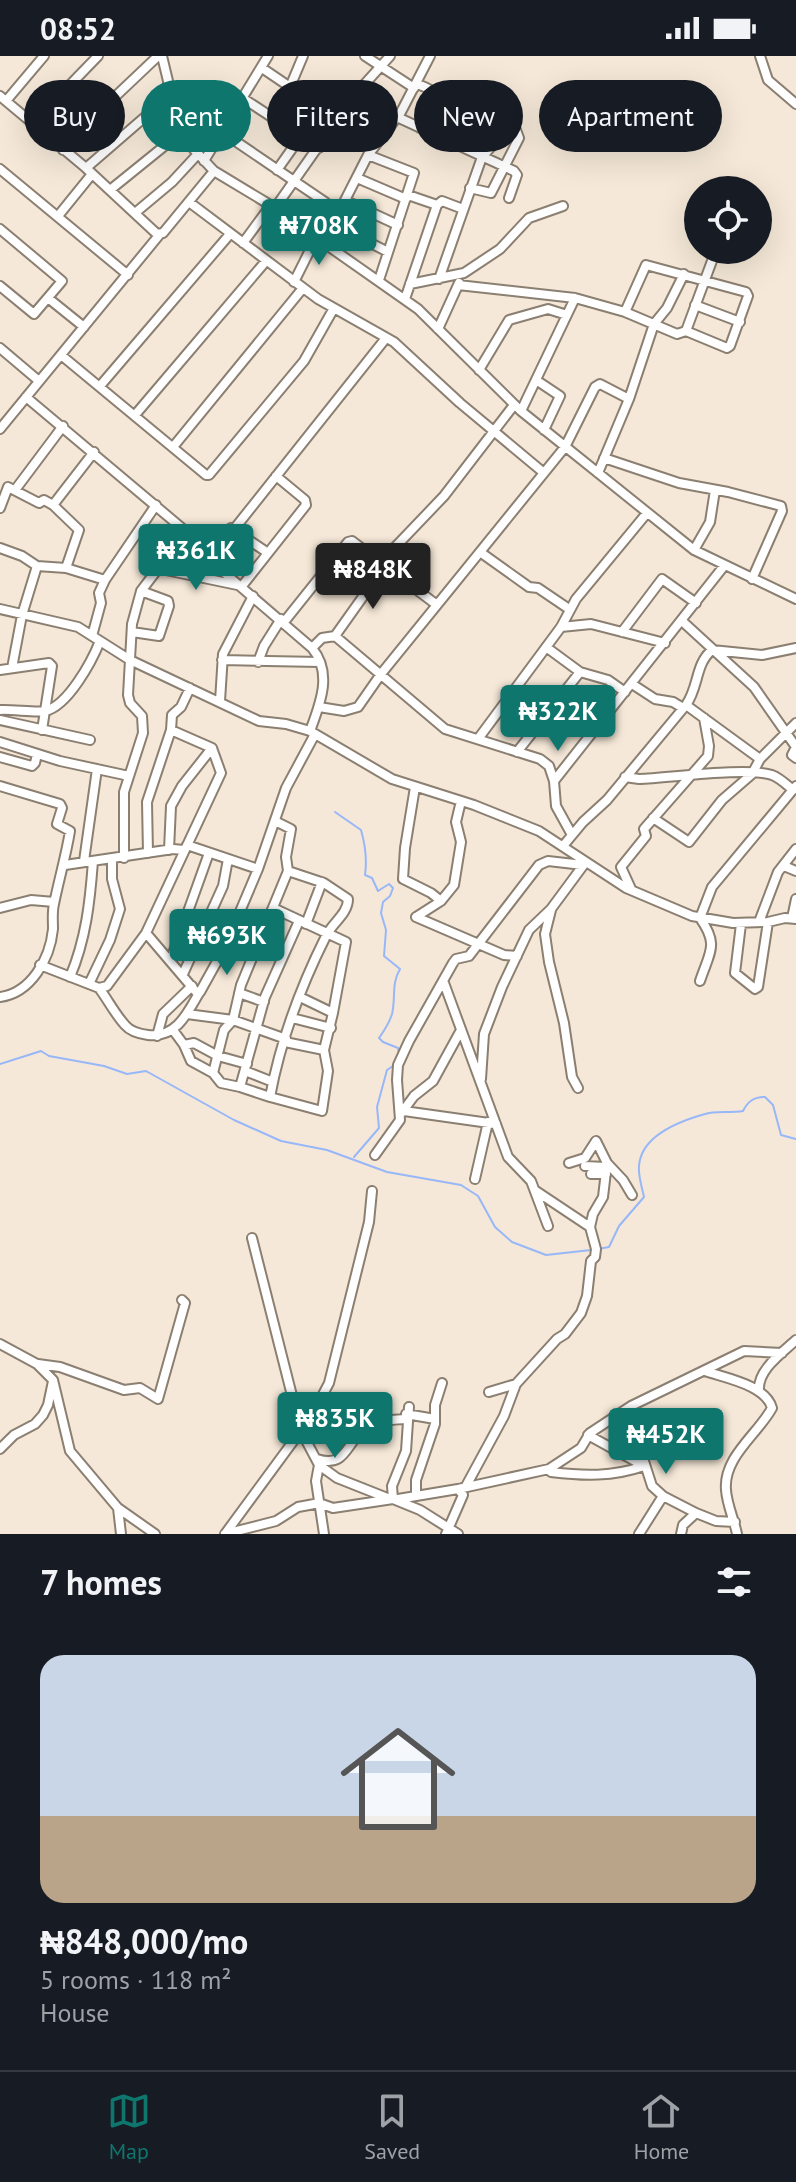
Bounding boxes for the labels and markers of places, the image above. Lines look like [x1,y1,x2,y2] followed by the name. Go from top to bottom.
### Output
[263,199,375,267] pin: ₦708K
[140,524,252,592] pin: ₦361K
[317,543,429,611] pin: ₦848K
[502,685,614,753] pin: ₦322K
[171,909,283,977] pin: ₦693K
[279,1392,391,1460] pin: ₦835K
[610,1408,722,1476] pin: ₦452K

